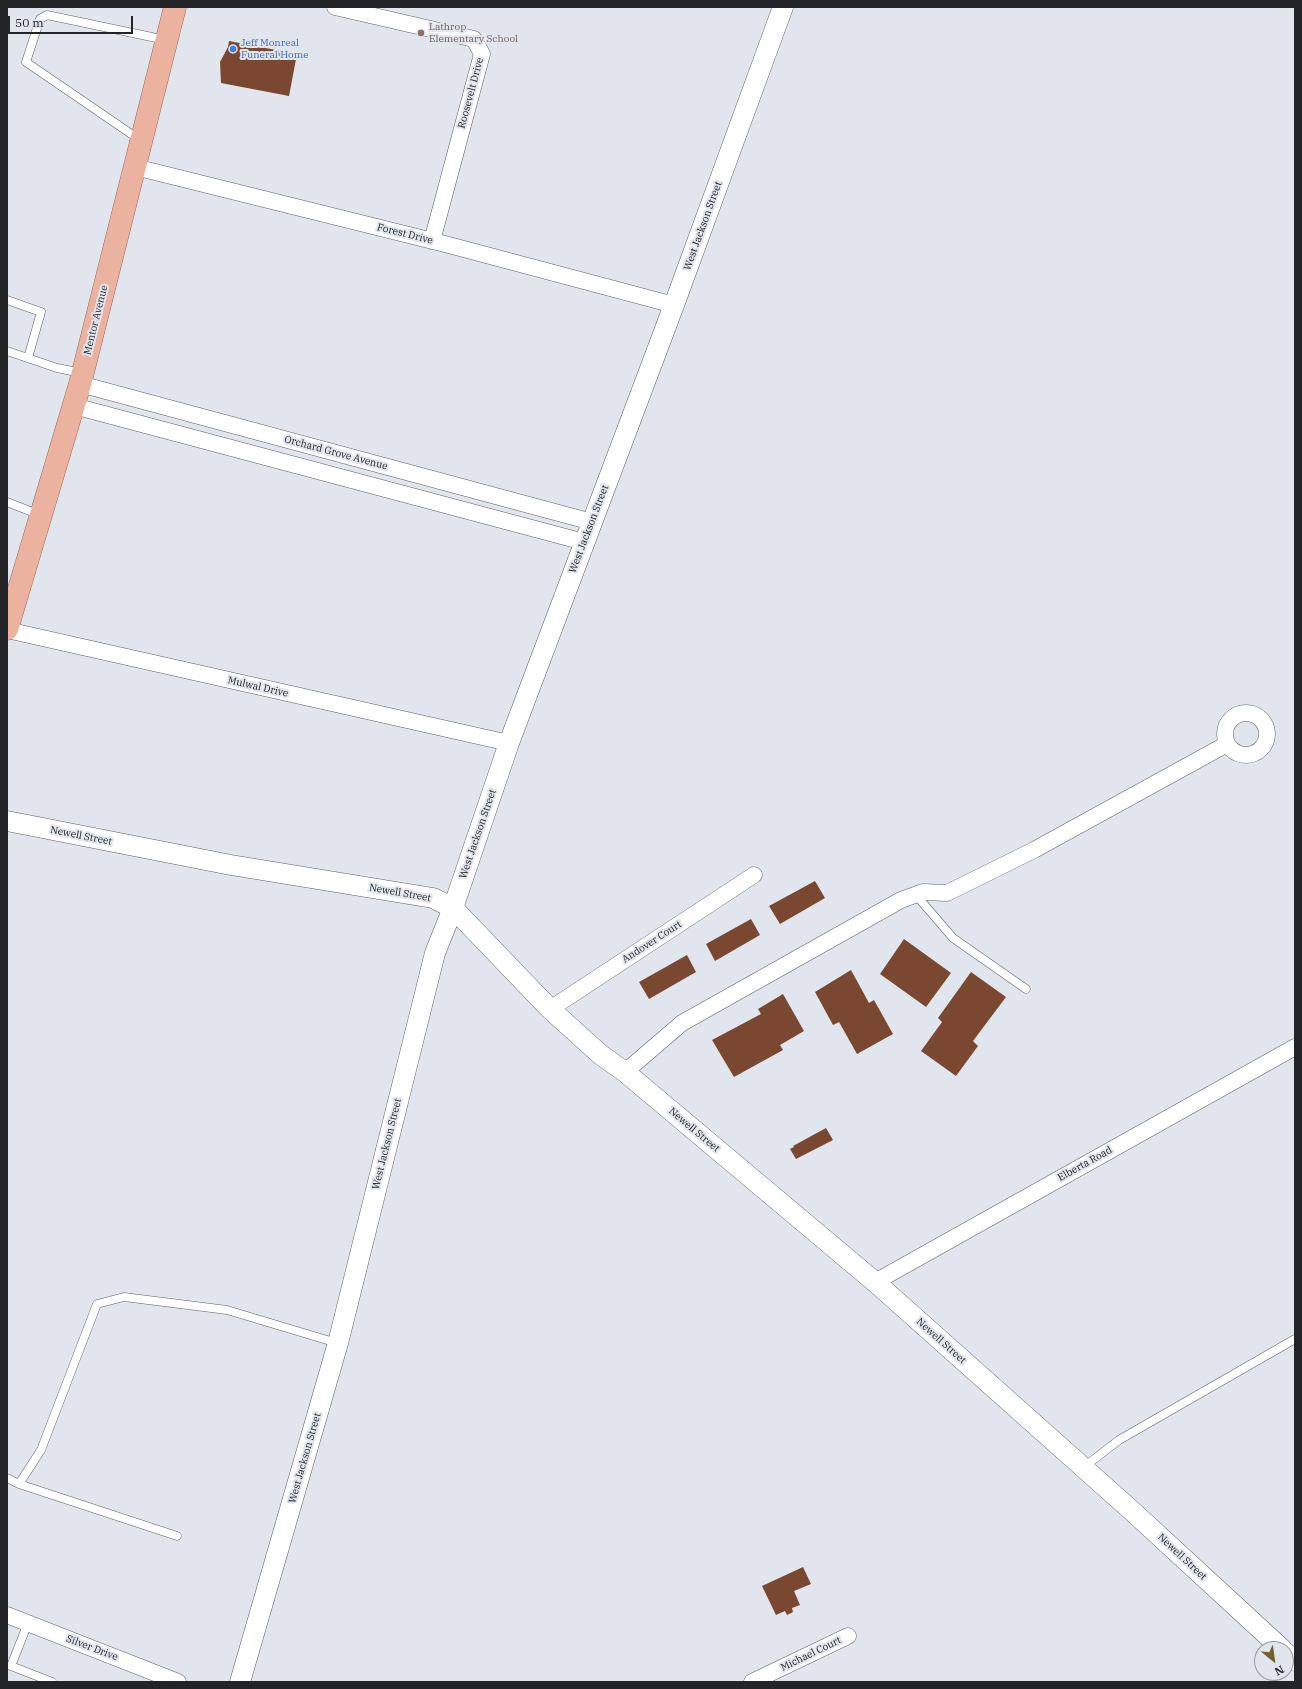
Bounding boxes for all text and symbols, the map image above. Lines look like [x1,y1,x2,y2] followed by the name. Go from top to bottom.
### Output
[10,8,135,34] scale bar
[15,15,44,30] text: 50 m
[429,21,518,44] place label: Lathrop Elementary School
[416,28,426,38] marker: Lathrop Elementary School
[241,37,309,60] place label: Jeff Monreal Funeral Home
[228,44,238,54] marker: Jeff Monreal Funeral Home
[456,56,486,130] street label: Roosevelt Drive
[681,180,725,272] street label: West Jackson Street
[376,221,434,247] street label: Forest Drive
[82,284,110,356] street label: Mentor Avenue
[283,433,389,473] street label: Orchard Grove Avenue
[567,483,611,575] street label: West Jackson Street
[227,674,289,700] street label: Mulwal Drive
[457,788,499,880] street label: West Jackson Street
[49,824,113,848] street label: Newell Street
[368,882,432,904] street label: Newell Street
[620,918,684,966] street label: Andover Court
[370,1097,404,1191] street label: West Jackson Street
[666,1105,722,1155] street label: Newell Street
[1056,1144,1114,1184] street label: Elberta Road
[914,1316,968,1366] street label: Newell Street
[286,1411,324,1505] street label: West Jackson Street
[1155,1531,1209,1583] street label: Newell Street
[64,1633,120,1663] street label: Silver Drive
[779,1634,843,1674] street label: Michael Court
[1254,1641,1294,1681] north arrow
[1272,1662,1287,1679] text: N

